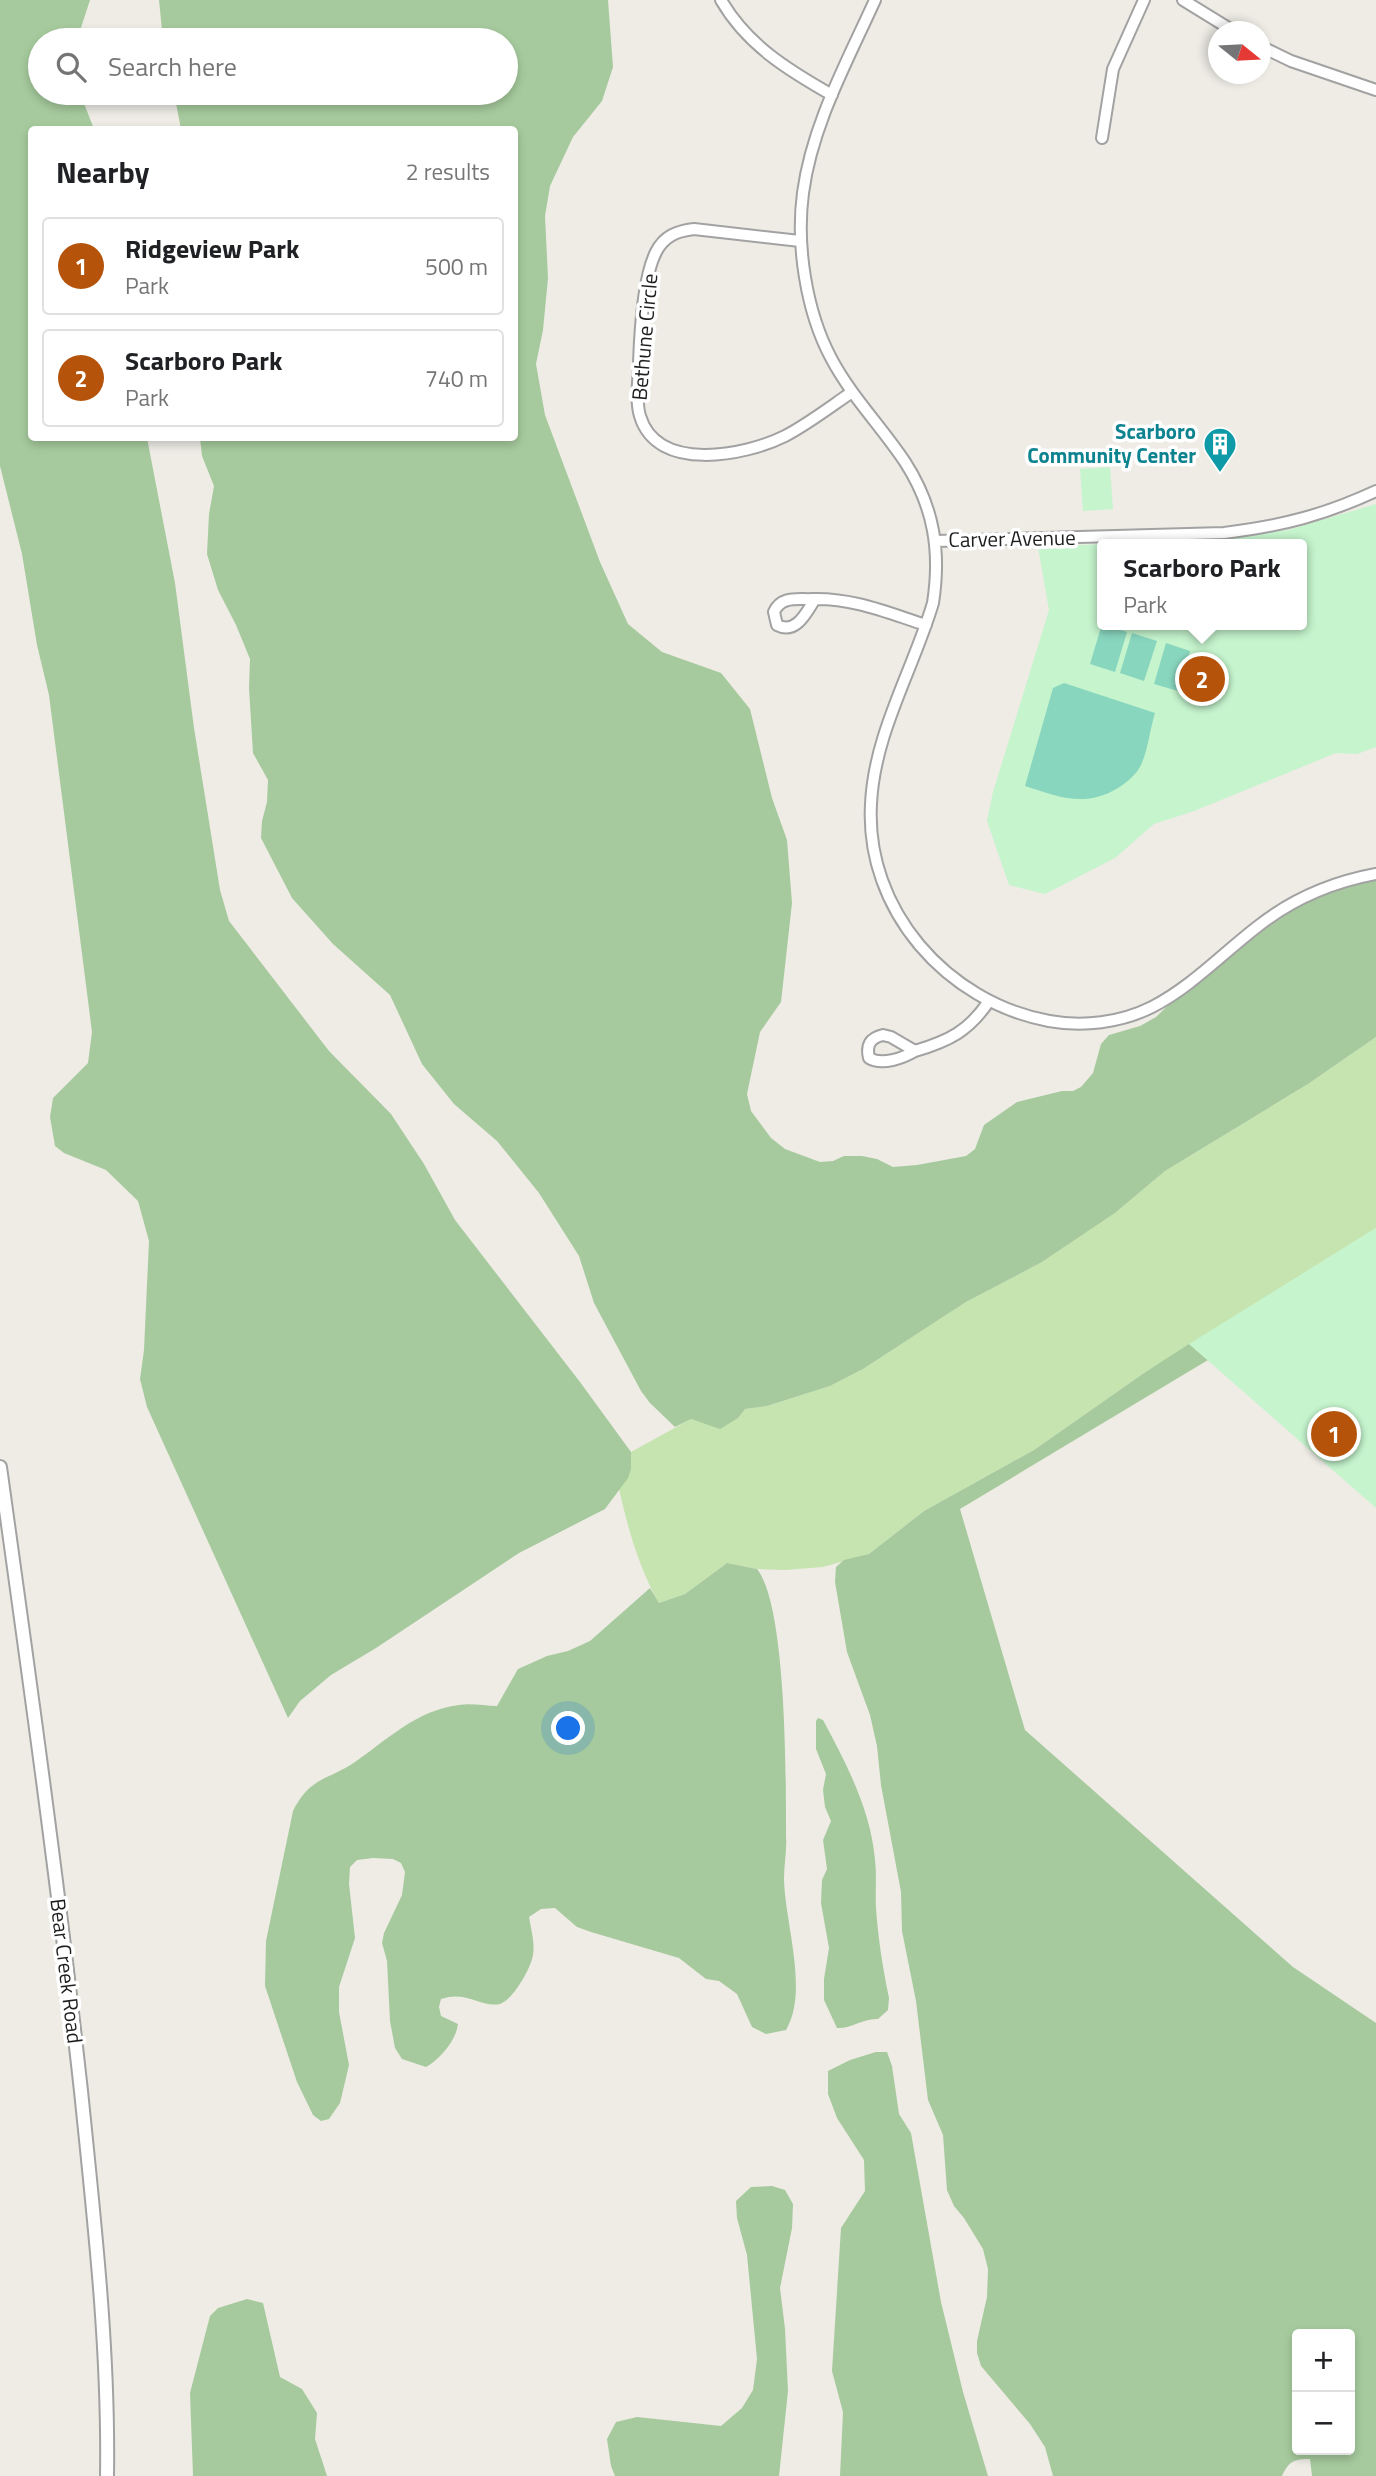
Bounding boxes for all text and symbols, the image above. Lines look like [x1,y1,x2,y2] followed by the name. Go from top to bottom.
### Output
[1208,21,1271,84] north arrow
[28,28,518,105] search box
[108,47,237,86] text: Search here
[52,48,90,86] icon: search
[56,149,149,195] text: Nearby
[406,154,490,189] text: 2 results
[125,229,299,268] text: Ridgeview Park
[75,249,87,284] text: 1
[425,249,488,284] text: 500 m
[125,268,169,303] text: Park
[623,272,665,402] street label: Bethune Circle
[125,341,282,380] text: Scarboro Park
[75,361,87,396] text: 2
[425,361,488,396] text: 740 m
[125,380,169,415] text: Park
[1027,415,1196,471] place label: Scarboro Community Center
[1201,425,1239,474] building icon: Scarboro Community Center
[948,521,1076,555] street label: Carver Avenue
[1097,539,1307,630] popup
[1123,548,1281,587] text: Scarboro Park
[1123,587,1167,622] text: Park
[1179,653,1225,705] pin: 2
[1311,1408,1357,1460] pin: 1
[551,1711,585,1745] your location
[42,1897,92,2045] street label: Bear Creek Road
[1292,2329,1355,2455] map controls
[1292,2329,1355,2392] button: +
[1292,2392,1355,2455] button: −

